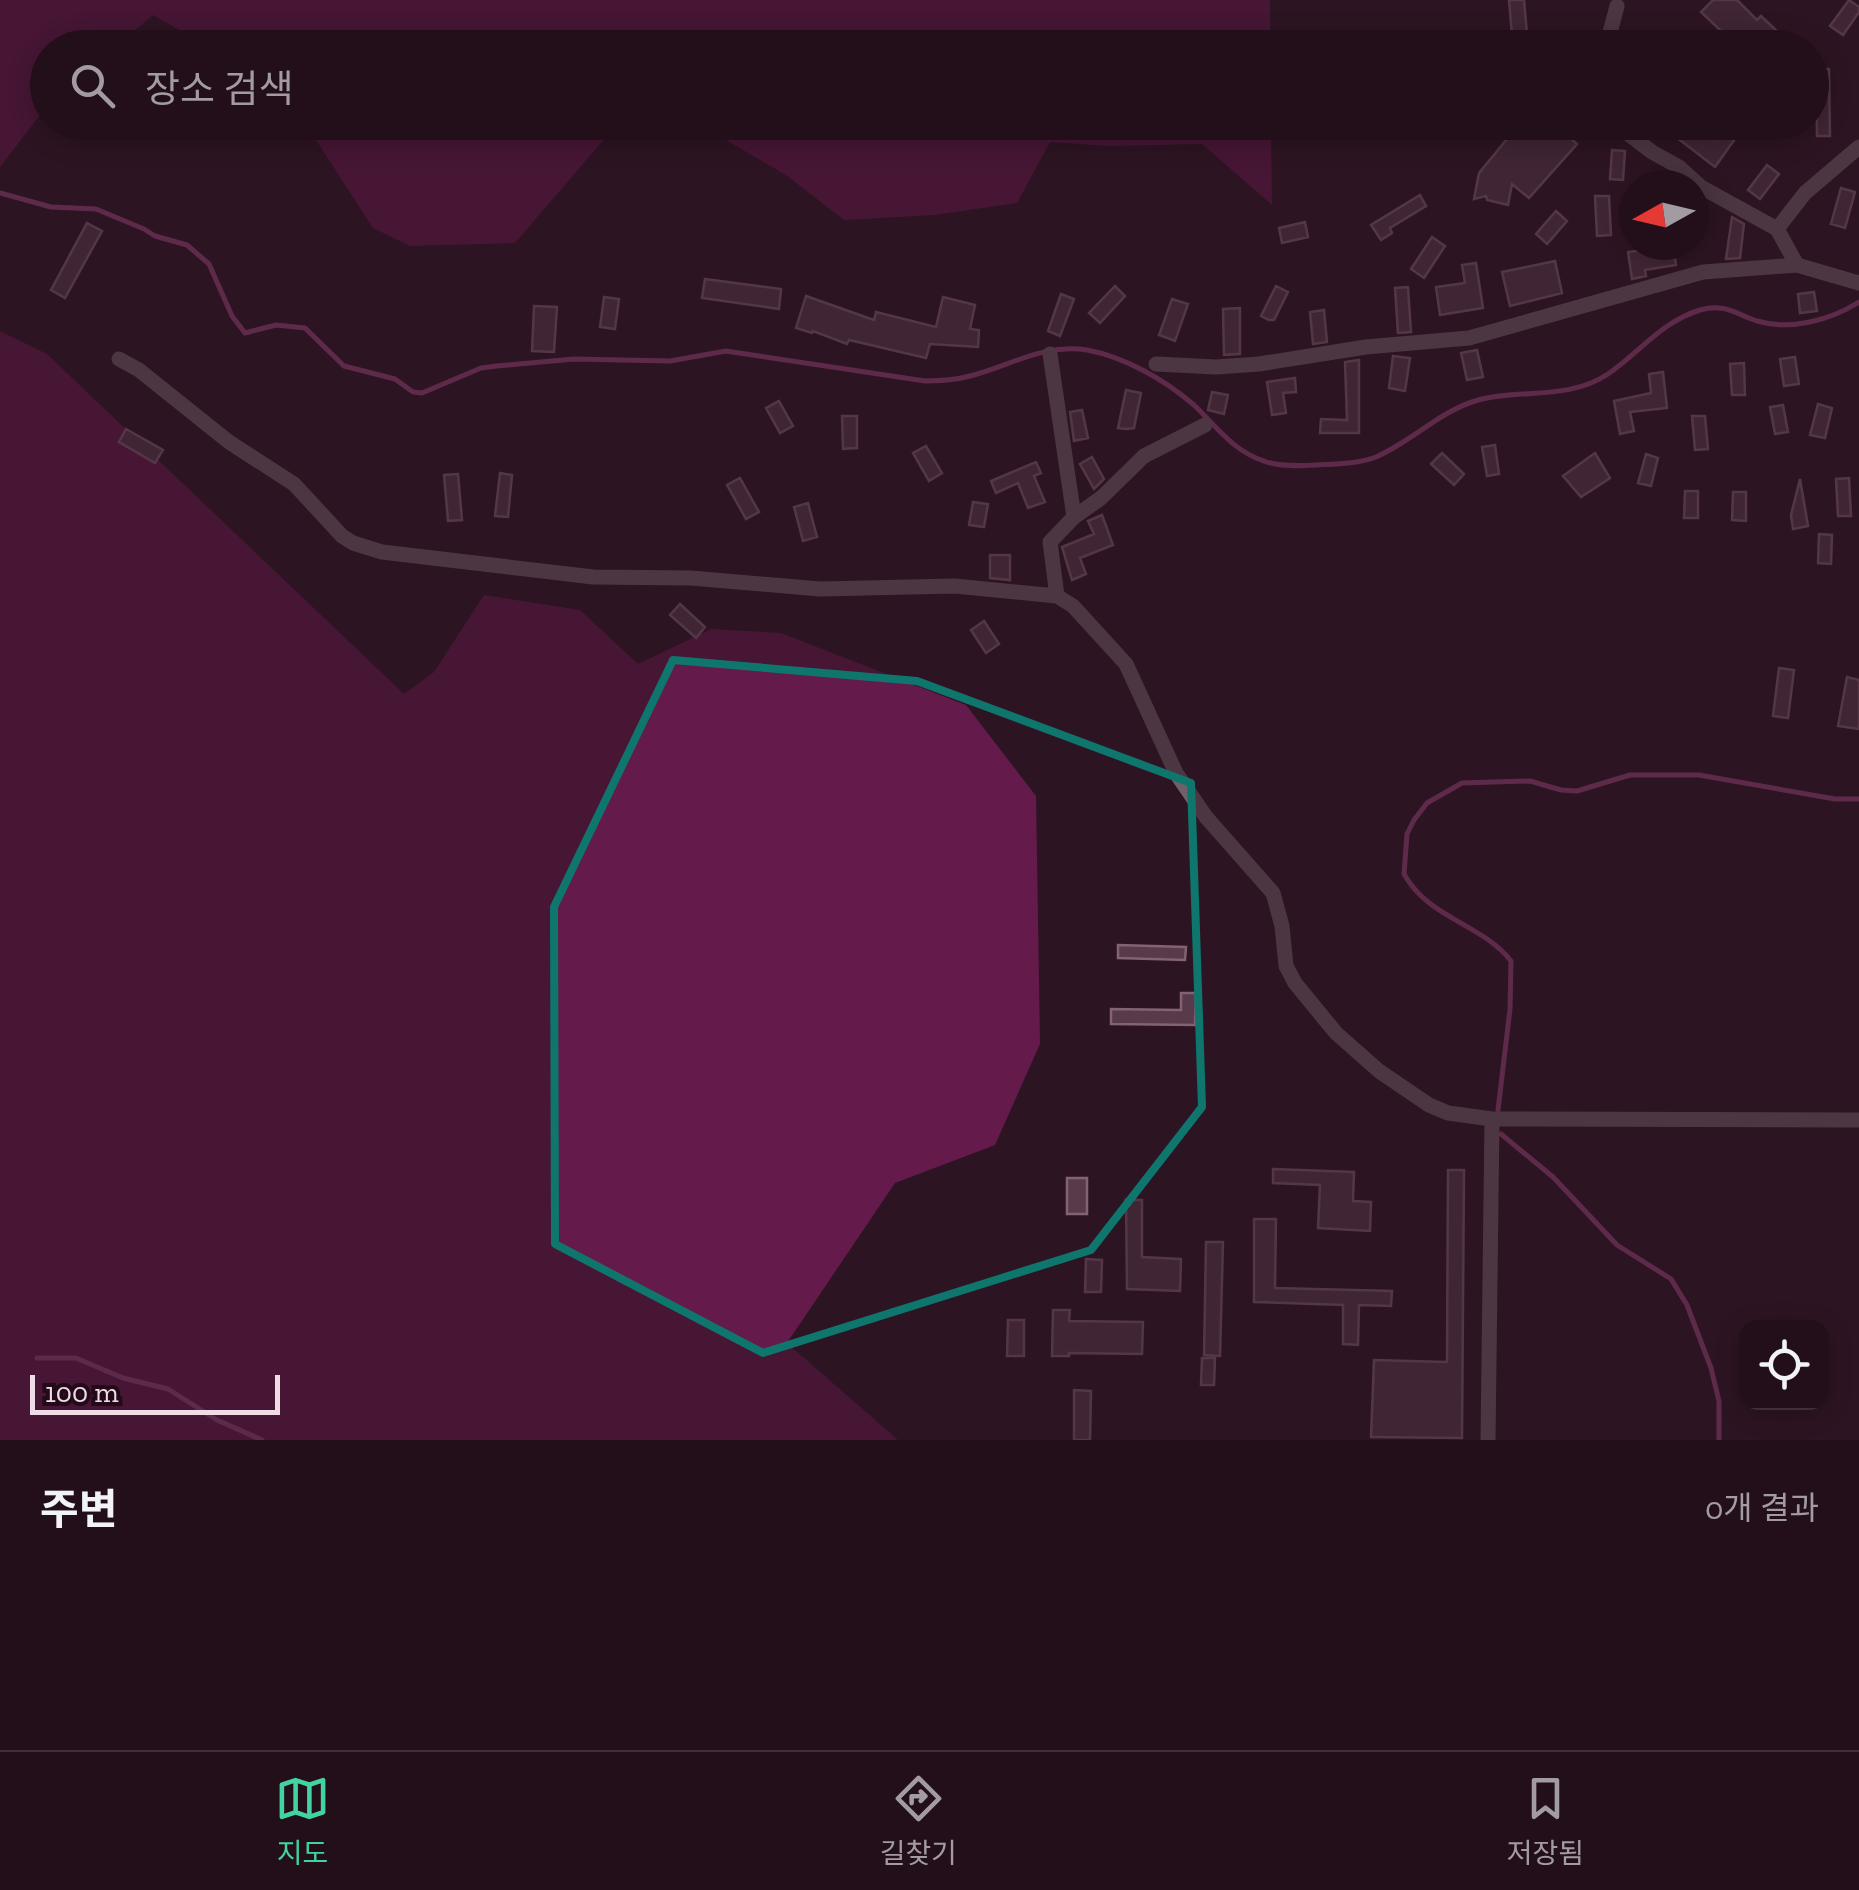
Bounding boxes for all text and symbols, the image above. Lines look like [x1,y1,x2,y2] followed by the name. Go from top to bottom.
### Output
[30,30,1829,140] search box
[65,58,120,113] icon: search
[145,66,293,112] text: 장소 검색
[1619,170,1709,260] north arrow
[1739,1320,1829,1410] map controls
[1739,1320,1829,1410] button: locate
[30,1370,280,1414] scale bar
[45,1376,119,1409] text: 100 m
[40,1484,117,1535] text: 주변
[1705,1489,1819,1527] text: 0개 결과
[275,1771,330,1871] tab: 지도
[880,1771,957,1871] tab: 길찾기
[1507,1771,1584,1871] tab: 저장됨

